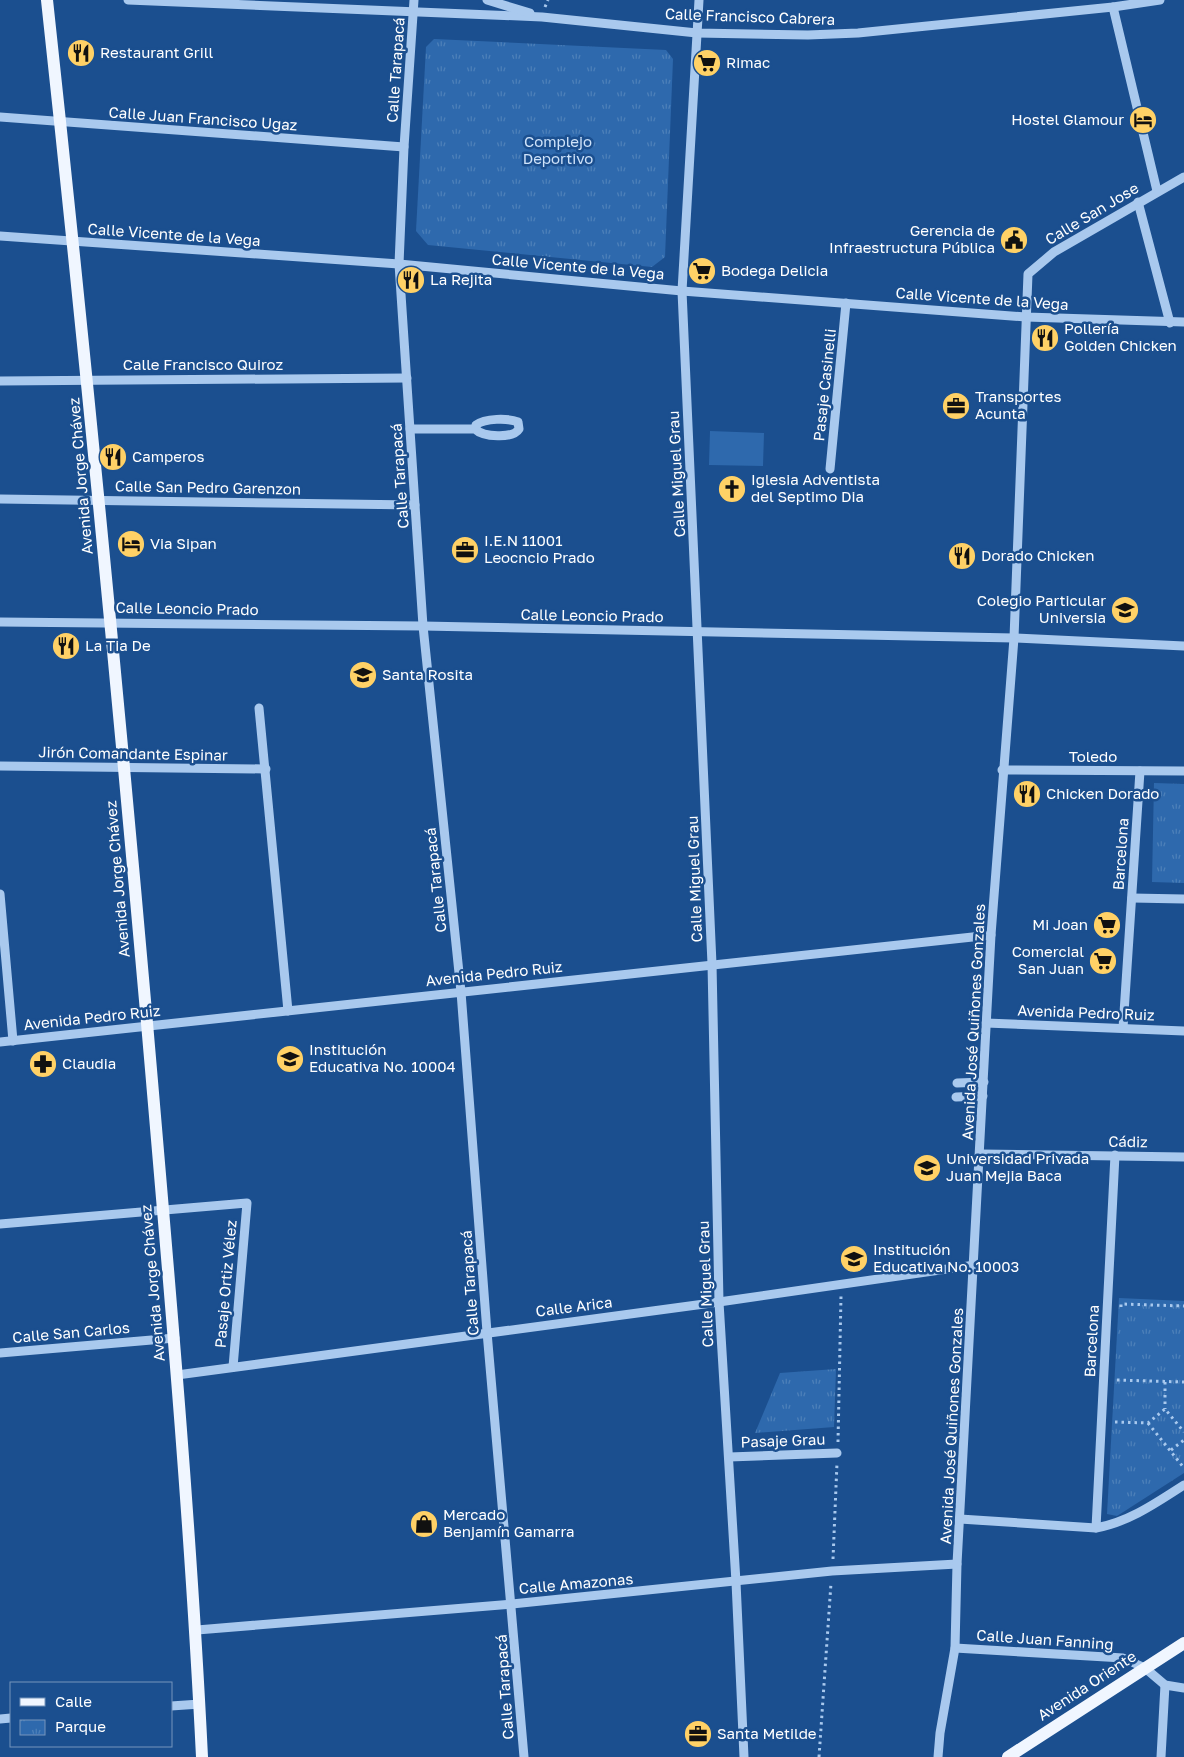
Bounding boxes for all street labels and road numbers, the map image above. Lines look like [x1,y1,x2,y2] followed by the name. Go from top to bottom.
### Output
[665,4,836,28] street label: Calle Francisco Cabrera
[382,17,408,123] street label: Calle Tarapacá
[108,102,298,134] street label: Calle Juan Francisco Ugaz
[1042,178,1142,248] street label: Calle San Jose
[87,219,261,249] street label: Calle Vicente de la Vega
[491,249,665,283] street label: Calle Vicente de la Vega
[895,283,1069,313] street label: Calle Vicente de la Vega
[809,328,839,442] street label: Pasaje Casinelli
[123,355,284,373] street label: Calle Francisco Quiroz
[64,397,96,555] street label: Avenida Jorge Chávez
[664,410,688,538] street label: Calle Miguel Grau
[386,423,412,529] street label: Calle Tarapacá
[115,476,301,498] street label: Calle San Pedro Garenzon
[115,598,259,618] street label: Calle Leoncio Prado
[520,605,664,625] street label: Calle Leoncio Prado
[38,742,228,764] street label: Jirón Comandante Espinar
[1069,747,1117,765] street label: Toledo
[101,800,133,958] street label: Avenida Jorge Chávez
[683,815,705,943] street label: Calle Miguel Grau
[1108,817,1132,891] street label: Barcelona
[421,827,449,934] street label: Calle Tarapacá
[958,903,988,1141] street label: Avenida José Quiñones Gonzales
[425,957,563,989] street label: Avenida Pedro Ruiz
[23,1001,161,1033] street label: Avenida Pedro Ruiz
[1017,1001,1155,1023] street label: Avenida Pedro Ruiz
[1108,1132,1148,1150] street label: Cádiz
[136,1204,168,1362] street label: Avenida Jorge Chávez
[210,1219,240,1349] street label: Pasaje Ortiz Vélez
[694,1220,716,1348] street label: Calle Miguel Grau
[456,1230,482,1336] street label: Calle Tarapacá
[534,1292,613,1320] street label: Calle Arica
[1080,1304,1102,1378] street label: Barcelona
[936,1307,966,1545] street label: Avenida José Quiñones Gonzales
[11,1318,130,1346] street label: Calle San Carlos
[740,1430,826,1450] street label: Pasaje Grau
[518,1569,634,1597] street label: Calle Amazonas
[976,1625,1114,1653] street label: Calle Juan Fanning
[491,1634,517,1740] street label: Calle Tarapacá
[1034,1646,1139,1724] street label: Avenida Oriente

